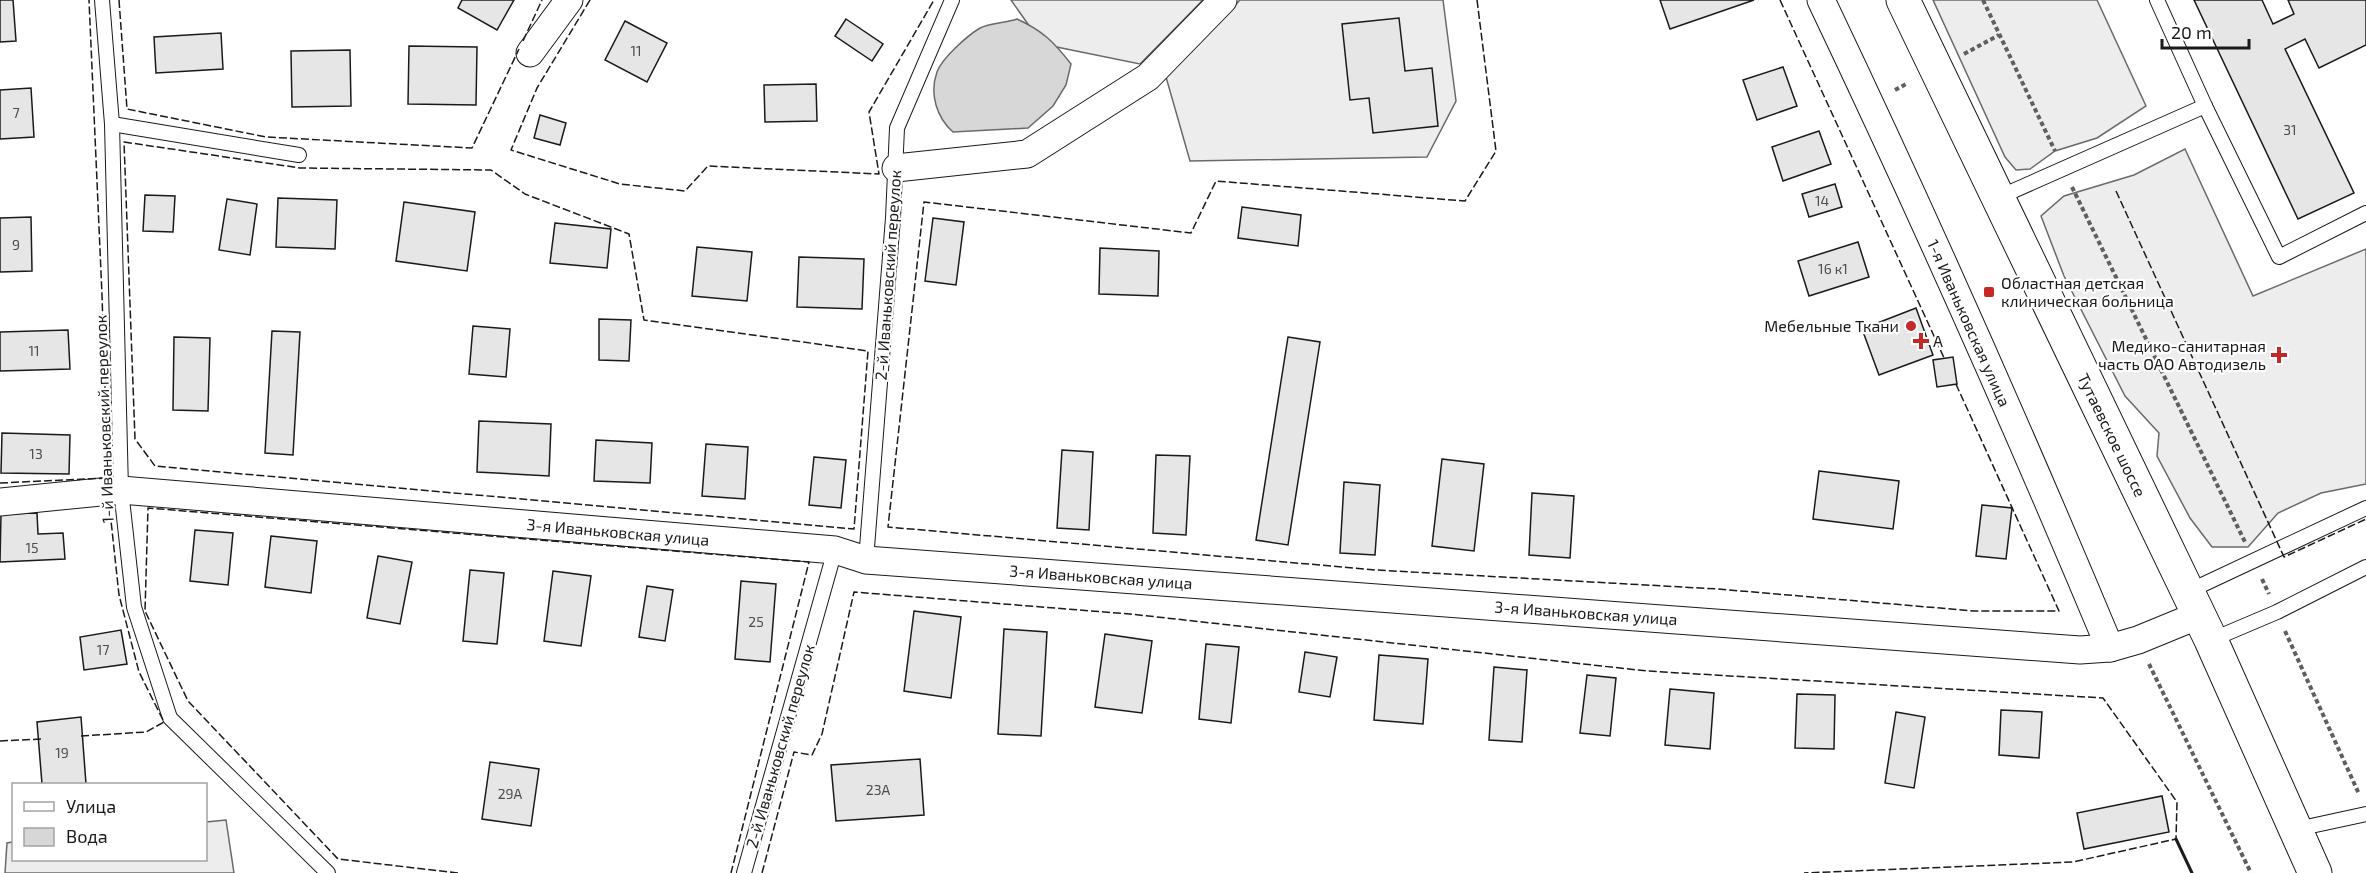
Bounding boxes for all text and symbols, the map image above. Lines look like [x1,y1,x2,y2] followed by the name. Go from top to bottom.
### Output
[2162,12,2249,50] scale bar
[2171,21,2212,43] text: 20 m
[630,42,642,59] house number: 11
[12,104,20,121] house number: 7
[2283,121,2297,138] house number: 31
[871,169,905,381] street label: 2-й Иваньковский переулок
[1815,192,1829,209] house number: 14
[12,236,20,253] house number: 9
[1923,236,2015,410] street label: 1-я Иваньковская улица
[1818,260,1848,277] house number: 16 к1
[2001,273,2174,310] place label: Областная детская клиническая больница
[1982,285,1996,299] marker: Областная детская клиническая больница
[90,314,118,524] street label: 1-й Иваньковский переулок
[1764,316,1899,335] place label: Мебельные Ткани
[1904,319,1918,333] marker: Мебельные Ткани
[1933,331,1943,350] place label: А
[1914,334,1928,348] marker: А
[2098,336,2266,373] place label: Медико-санитарная часть ОАО Автодизель
[28,342,40,359] house number: 11
[2270,346,2288,364] marker: Медико-санитарная часть ОАО Автодизель
[2073,370,2151,500] street label: Тутаевское шоссе
[29,445,43,462] house number: 13
[526,514,710,550] street label: 3-я Иваньковская улица
[25,539,39,556] house number: 15
[1009,561,1193,593] street label: 3-я Иваньковская улица
[1494,597,1678,629] street label: 3-я Иваньковская улица
[748,613,764,630] house number: 25
[97,641,109,658] house number: 17
[741,641,819,850] street label: 2-й Иваньковский переулок
[55,744,69,761] house number: 19
[866,781,890,798] house number: 23А
[12,783,207,861] legend
[498,785,523,802] house number: 29А
[66,795,116,817] text: Улица
[66,825,108,847] text: Вода

